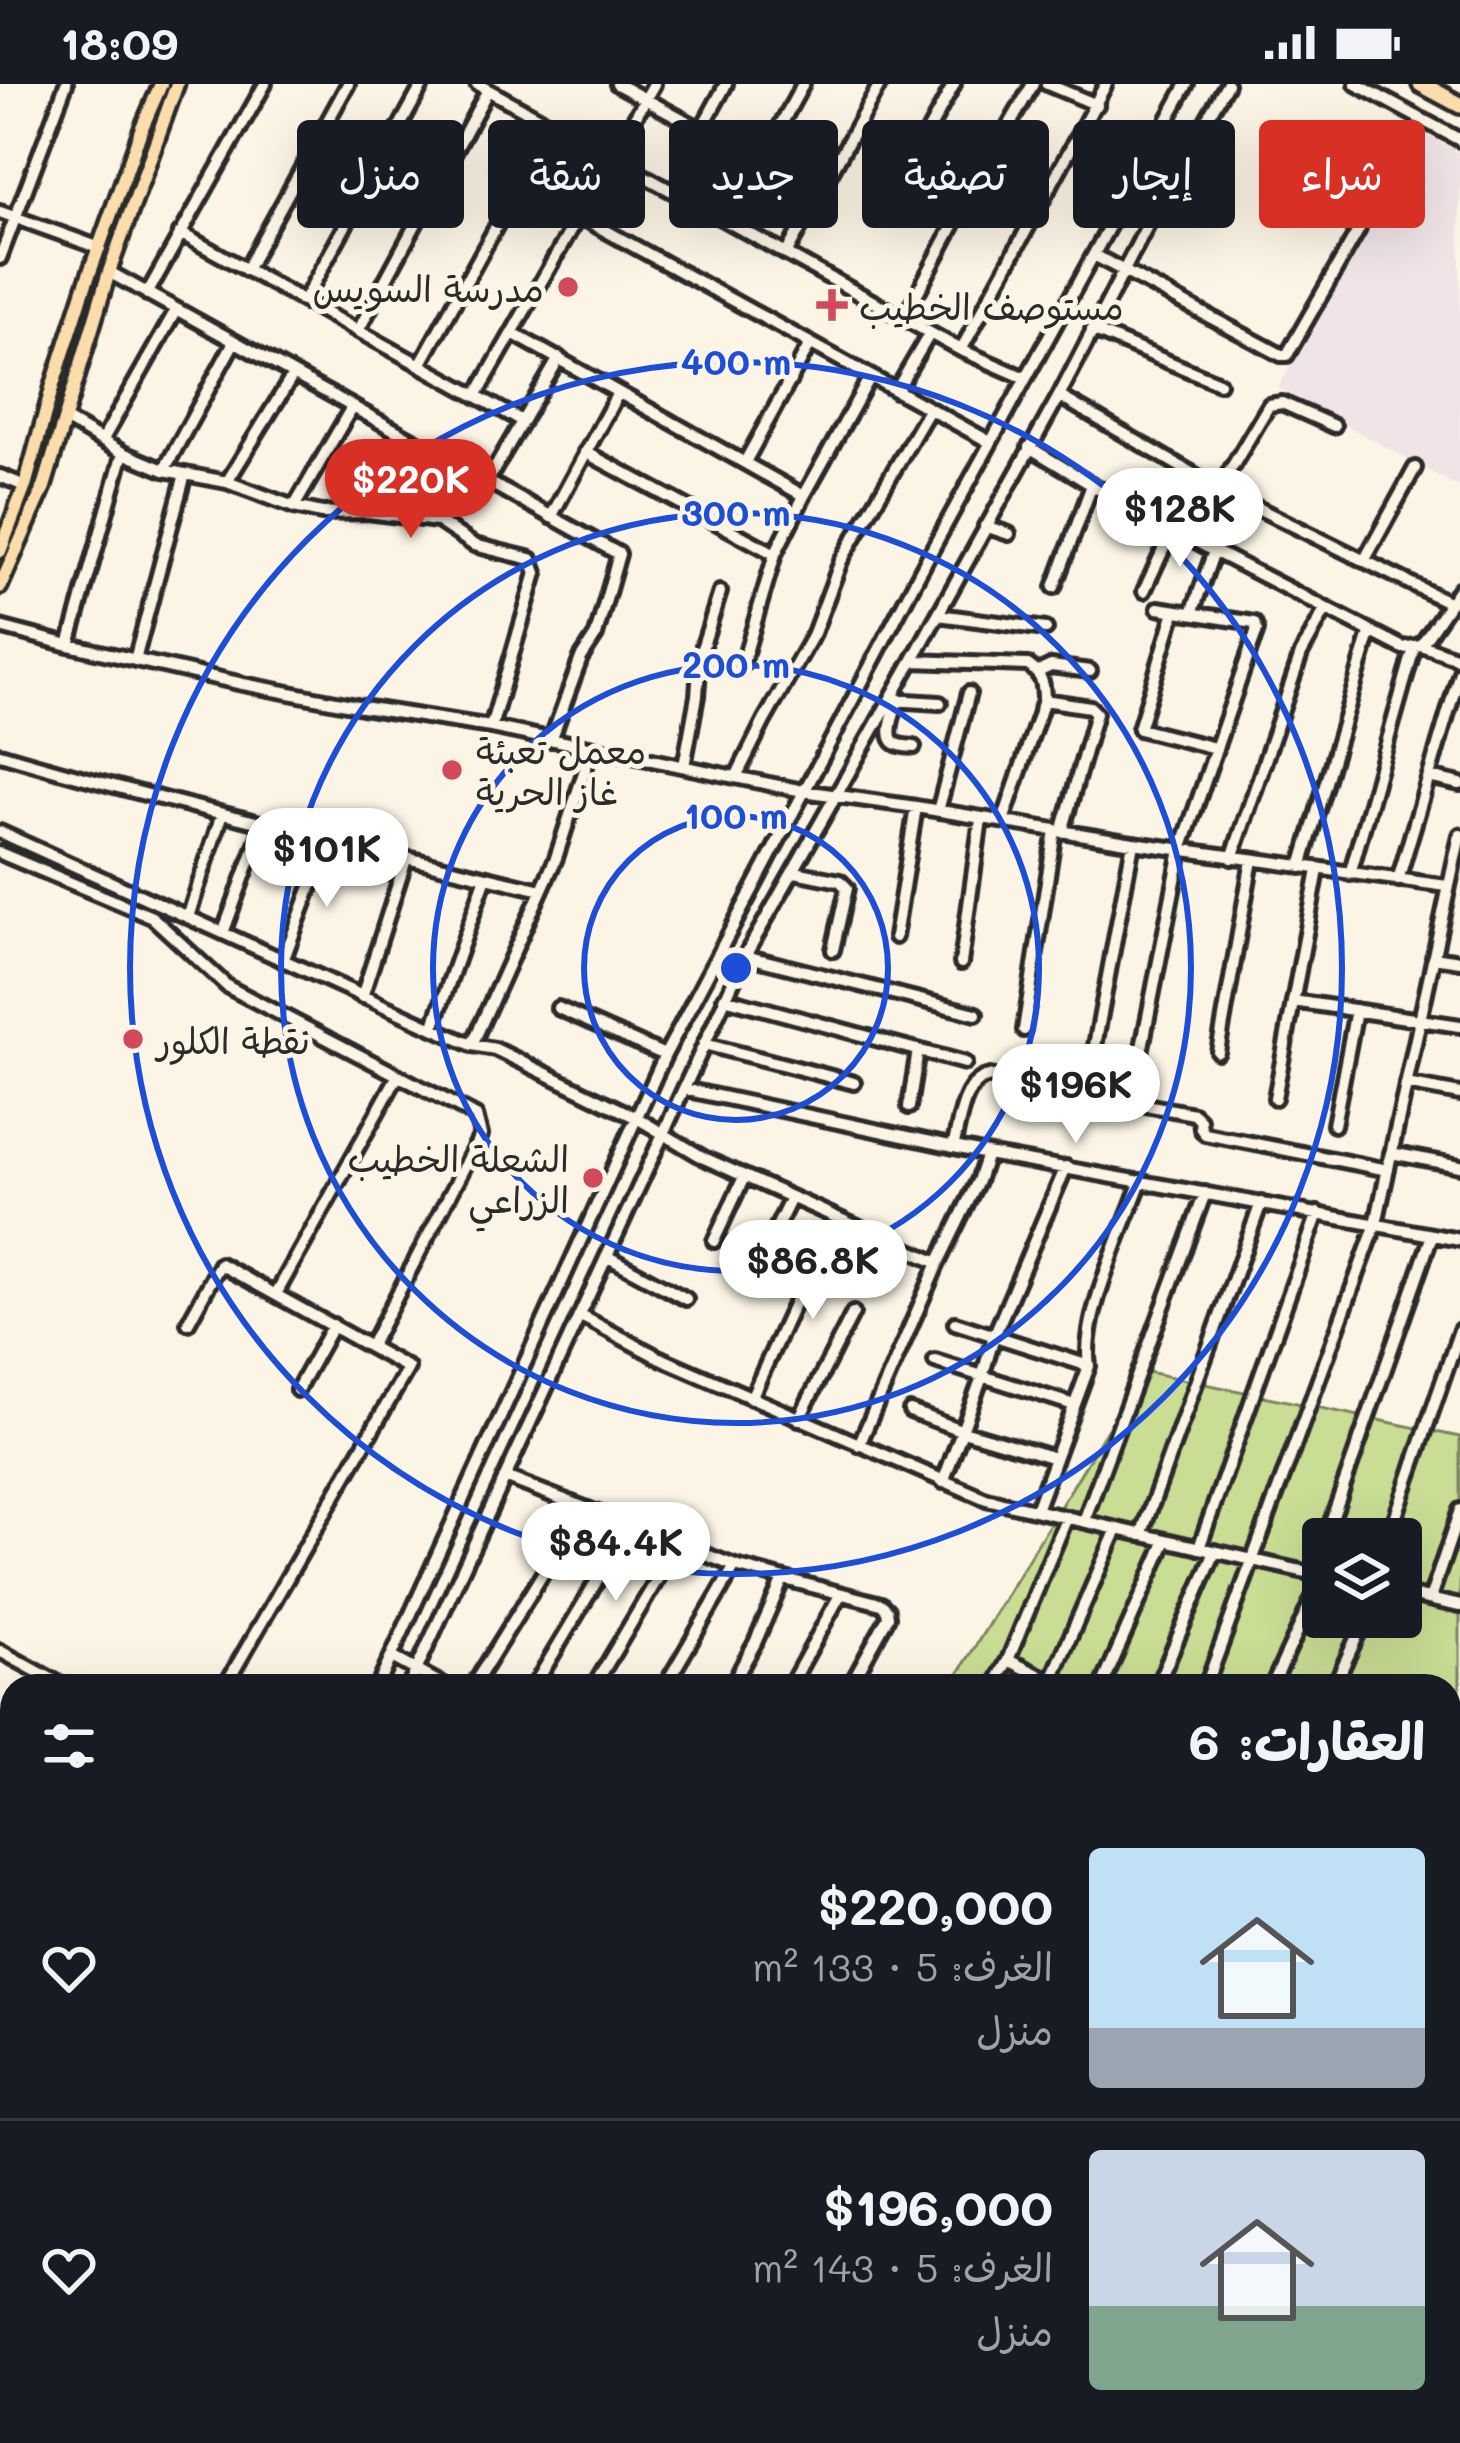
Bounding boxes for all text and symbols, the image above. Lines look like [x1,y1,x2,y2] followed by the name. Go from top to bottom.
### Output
[60,13,178,71] text: 18:09
[297,120,464,228] chip: منزل
[488,120,645,228] chip: شقة
[669,120,838,228] chip: جديد
[862,120,1049,228] chip: تصفية
[1073,120,1235,228] chip: إيجار
[1259,120,1425,228] chip: شراء
[313,264,544,312] place label: مدرسة السويس
[555,274,581,300] marker: مدرسة السويس
[859,282,1124,329] place label: مستوصف الخطيب
[816,289,848,321] marker: مستوصف الخطيب
[681,337,791,384] text: 400 m
[327,439,495,541] pin: $220K
[352,452,470,503] text: $220K
[1096,468,1264,570] pin: $128K
[1123,481,1237,532] text: $128K
[681,488,791,535] text: 300 m
[682,640,790,687] text: 200 m
[476,726,646,814] place label: معمل تعبئة غاز الحرية
[439,757,465,783] marker: معمل تعبئة غاز الحرية
[684,791,788,838] text: 100 m
[243,808,411,910] pin: $101K
[272,821,382,872] text: $101K
[715,947,757,989] centre of rings
[154,1016,310,1065] place label: نقطة الكلور
[120,1026,146,1052] marker: نقطة الكلور
[992,1044,1160,1146] pin: $196K
[1019,1057,1133,1108] text: $196K
[347,1134,569,1232] place label: الشعلة الخطيب الزراعي
[580,1165,606,1191] marker: الشعلة الخطيب الزراعي
[715,1220,911,1322] pin: $86.8K
[746,1233,880,1284] text: $86.8K
[518,1502,714,1604] pin: $84.4K
[548,1515,684,1566] text: $84.4K
[1302,1518,1422,1638] map controls
[1302,1518,1422,1638] button: layers
[1189,1706,1425,1773] text: العقارات: 6
[36,1713,102,1779] icon: filters
[818,1871,1053,1938] text: $220,000
[1185,1896,1329,2040] icon: home
[36,1935,102,2001] icon: heart
[752,1940,1053,1991] text: الغرف: 5 · 133 m²
[976,2004,1053,2055] text: منزل
[823,2172,1053,2239] text: $196,000
[1185,2198,1329,2342] icon: home
[36,2237,102,2303] icon: heart
[752,2241,1053,2292] text: الغرف: 5 · 143 m²
[976,2305,1053,2356] text: منزل

